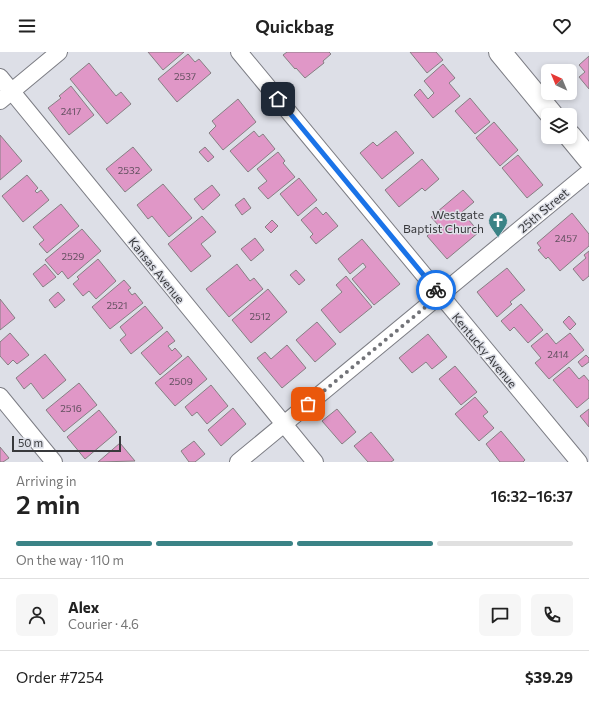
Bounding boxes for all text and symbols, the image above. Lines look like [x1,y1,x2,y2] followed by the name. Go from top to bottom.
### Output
[16,15,38,37] icon: menu
[255,15,334,37] text: Quickbag
[551,15,573,37] icon: heart
[541,64,577,100] north arrow
[541,64,577,144] map controls
[174,70,196,82] house number: 2537
[261,82,295,116] pin
[267,88,289,110] icon: home
[61,105,81,117] house number: 2417
[541,108,577,144] button: layers
[118,164,141,176] house number: 2532
[515,185,571,235] street label: 25th Street
[403,207,484,235] place label: Westgate Baptist Church
[487,210,509,238] church icon: Westgate Baptist Church
[555,232,577,244] house number: 2457
[126,234,188,306] street label: Kansas Avenue
[62,250,84,262] house number: 2529
[416,270,456,310] courier
[425,279,447,301] icon: bike
[106,299,128,311] house number: 2521
[249,310,271,322] house number: 2512
[450,310,520,390] street label: Kentucky Avenue
[547,348,569,360] house number: 2414
[169,375,193,387] house number: 2509
[291,387,325,421] pin
[297,393,319,415] icon: bag
[60,402,82,414] house number: 2516
[12,434,121,453] scale bar
[18,436,43,449] text: 50 m
[16,473,76,489] text: Arriving in
[491,487,573,505] text: 16:32–16:37
[16,488,80,519] text: 2 min
[16,552,124,568] text: On the way · 110 m
[16,594,58,636] button: person
[479,594,521,636] button: chat
[531,594,573,636] button: phone
[68,598,99,616] text: Alex
[68,616,139,632] text: Courier · 4.6
[16,668,104,686] text: Order #7254
[525,668,573,686] text: $39.29

